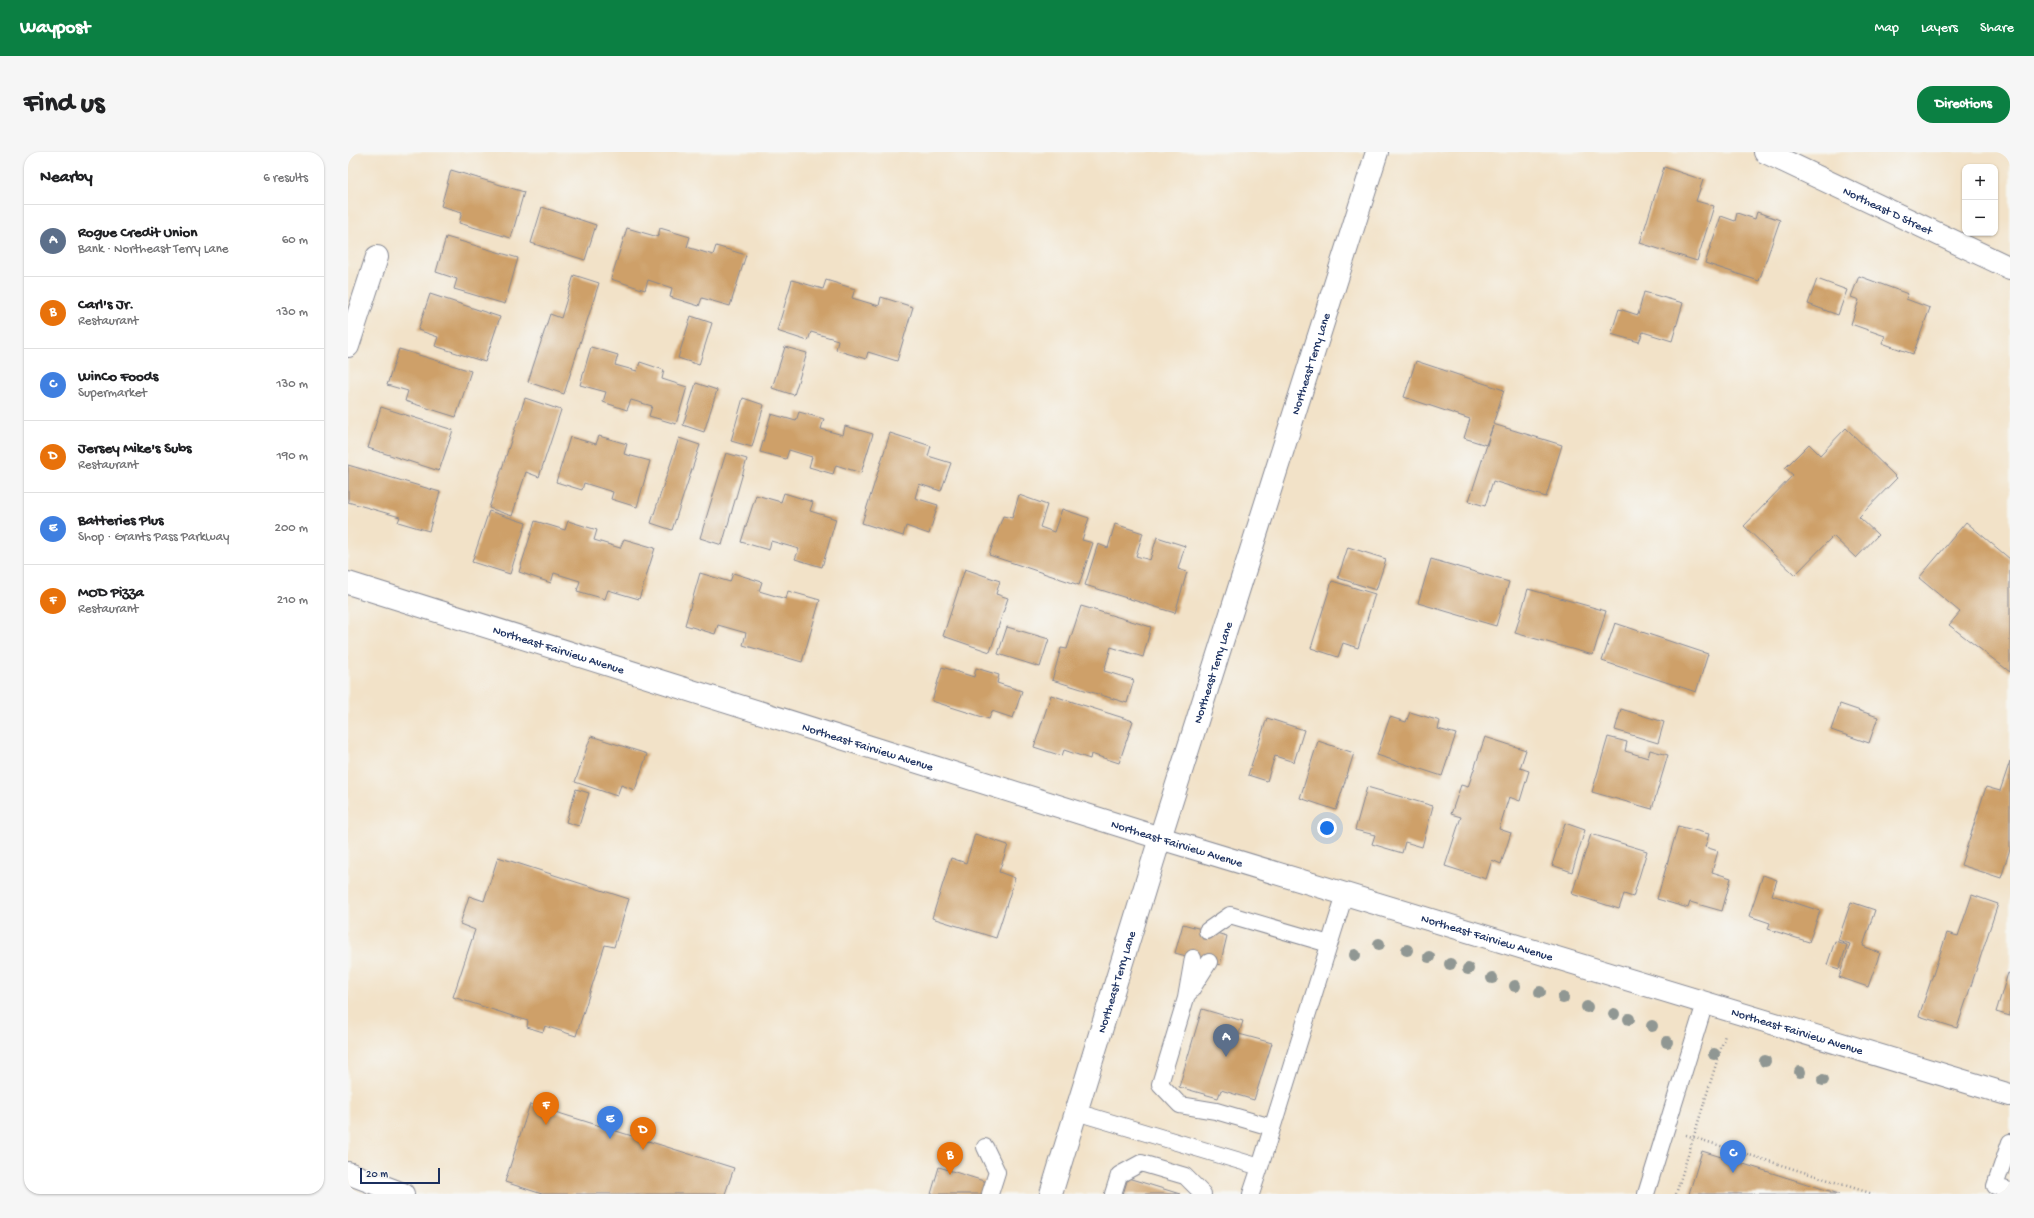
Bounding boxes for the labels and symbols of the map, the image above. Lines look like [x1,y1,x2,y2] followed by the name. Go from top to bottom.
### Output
[1840,185,1935,240] street label: Northeast D Street
[1289,311,1335,417] street label: Northeast Terry Lane
[1192,620,1237,726] street label: Northeast Terry Lane
[491,624,626,679] street label: Northeast Fairview Avenue
[800,721,935,776] street label: Northeast Fairview Avenue
[1109,818,1245,872] street label: Northeast Fairview Avenue
[1317,818,1337,838] your location
[1419,912,1555,966] street label: Northeast Fairview Avenue
[1096,929,1140,1035] street label: Northeast Terry Lane
[1729,1006,1865,1059] street label: Northeast Fairview Avenue
[1213,1024,1239,1057] pin: A
[533,1092,559,1125] pin: F
[597,1106,623,1139] pin: E
[630,1117,656,1150] pin: D
[1720,1140,1746,1173] pin: C
[937,1142,963,1175] pin: B
[360,1166,440,1185] scale bar

